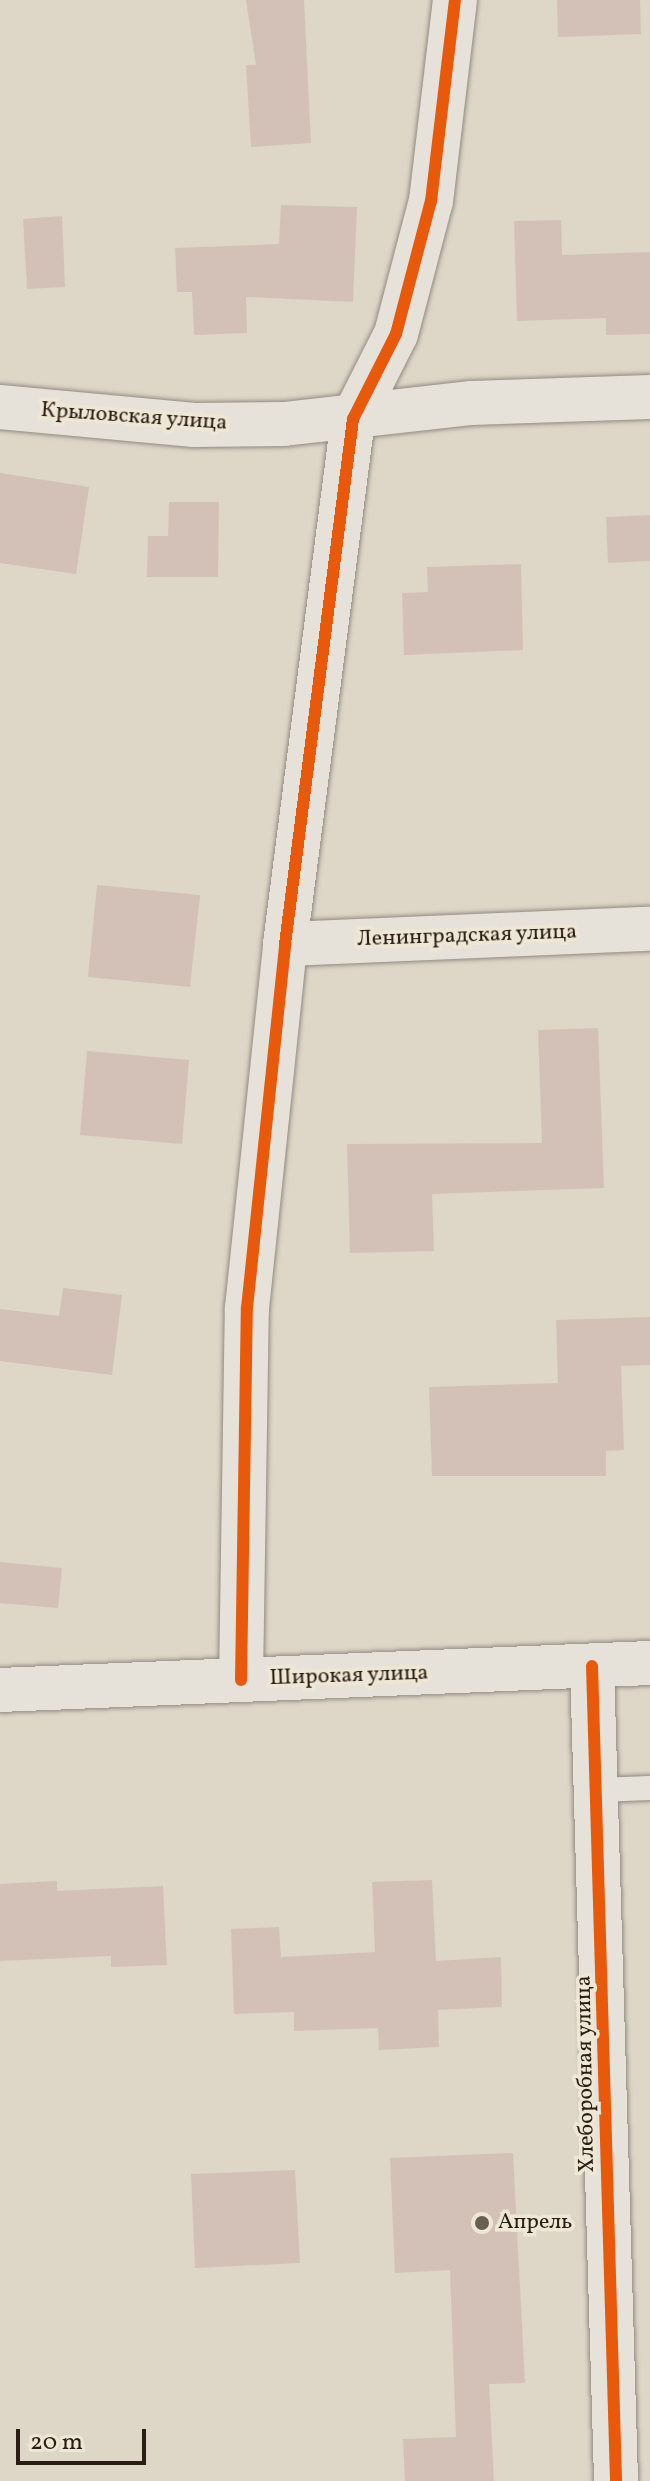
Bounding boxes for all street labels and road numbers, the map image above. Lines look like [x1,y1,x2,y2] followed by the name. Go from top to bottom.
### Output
[40,397,228,437] street label: Крыловская улица
[356,919,578,953] street label: Ленинградская улица
[269,1660,429,1692] street label: Широкая улица
[571,1975,601,2173] street label: Хлеборобная улица

